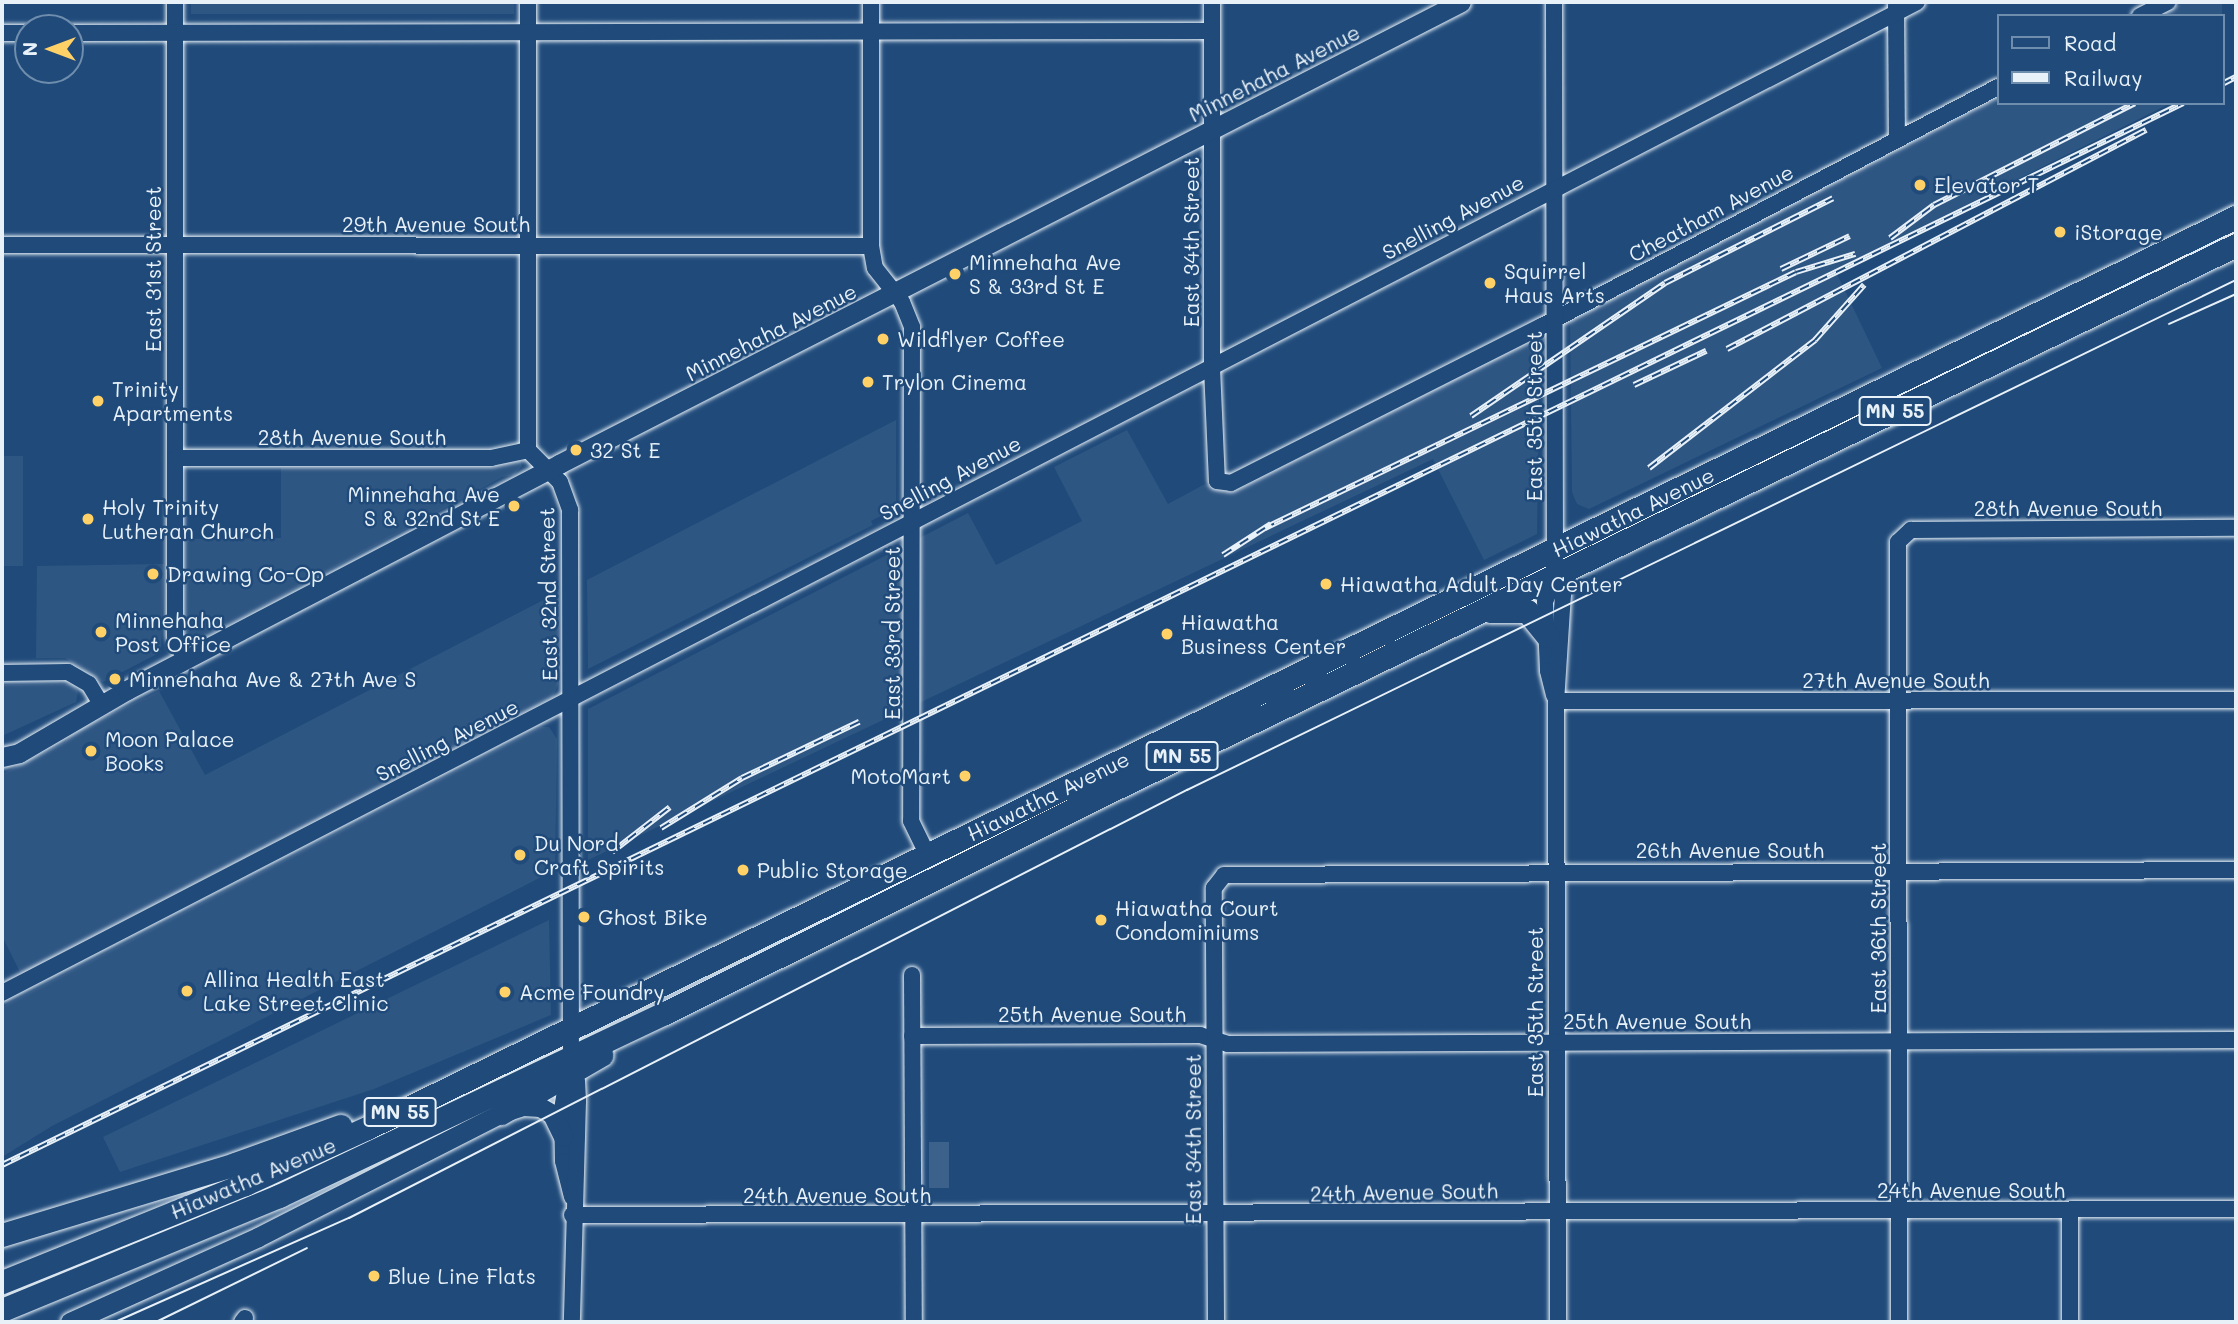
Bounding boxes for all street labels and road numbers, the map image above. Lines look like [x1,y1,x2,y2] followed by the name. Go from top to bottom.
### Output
[1184,19,1364,127] street label: Minnehaha Avenue
[1178,157,1204,327] street label: East 34th Street
[1624,159,1798,267] street label: Cheatham Avenue
[1378,169,1528,265] street label: Snelling Avenue
[140,186,166,352] street label: East 31st Street
[342,211,530,237] street label: 29th Avenue South
[681,278,861,386] street label: Minnehaha Avenue
[1521,331,1547,501] street label: East 35th Street
[1858,396,1932,426] road number: MN 55
[258,424,446,450] street label: 28th Avenue South
[875,430,1025,526] street label: Snelling Avenue
[1548,462,1718,562] street label: Hiawatha Avenue
[1974,495,2162,521] street label: 28th Avenue South
[534,507,562,681] street label: East 32nd Street
[879,546,905,720] street label: East 33rd Street
[1802,667,1990,693] street label: 27th Avenue South
[372,693,522,787] street label: Snelling Avenue
[1145,740,1219,772] road number: MN 55
[963,746,1133,846] street label: Hiawatha Avenue
[1636,837,1824,863] street label: 26th Avenue South
[1865,843,1891,1013] street label: East 36th Street
[1522,927,1548,1097] street label: East 35th Street
[998,1001,1186,1027] street label: 25th Avenue South
[1563,1008,1751,1034] street label: 25th Avenue South
[1180,1054,1206,1224] street label: East 34th Street
[363,1096,437,1128] road number: MN 55
[166,1132,340,1224] street label: Hiawatha Avenue
[1877,1177,2065,1203] street label: 24th Avenue South
[1310,1178,1498,1206] street label: 24th Avenue South
[743,1182,931,1208] street label: 24th Avenue South

